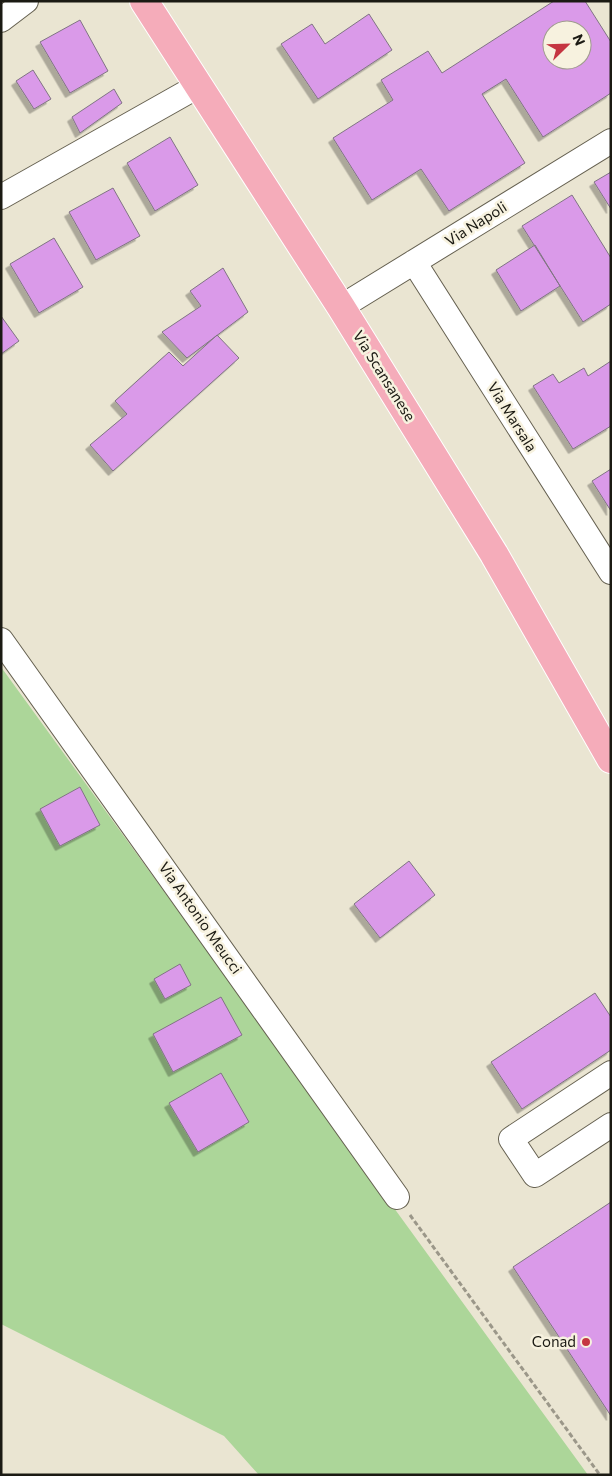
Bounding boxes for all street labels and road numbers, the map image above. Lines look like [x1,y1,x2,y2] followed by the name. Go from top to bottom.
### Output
[441,197,510,249] street label: Via Napoli
[350,327,420,424] street label: Via Scansanese
[484,378,541,455] street label: Via Marsala
[155,858,246,977] street label: Via Antonio Meucci

